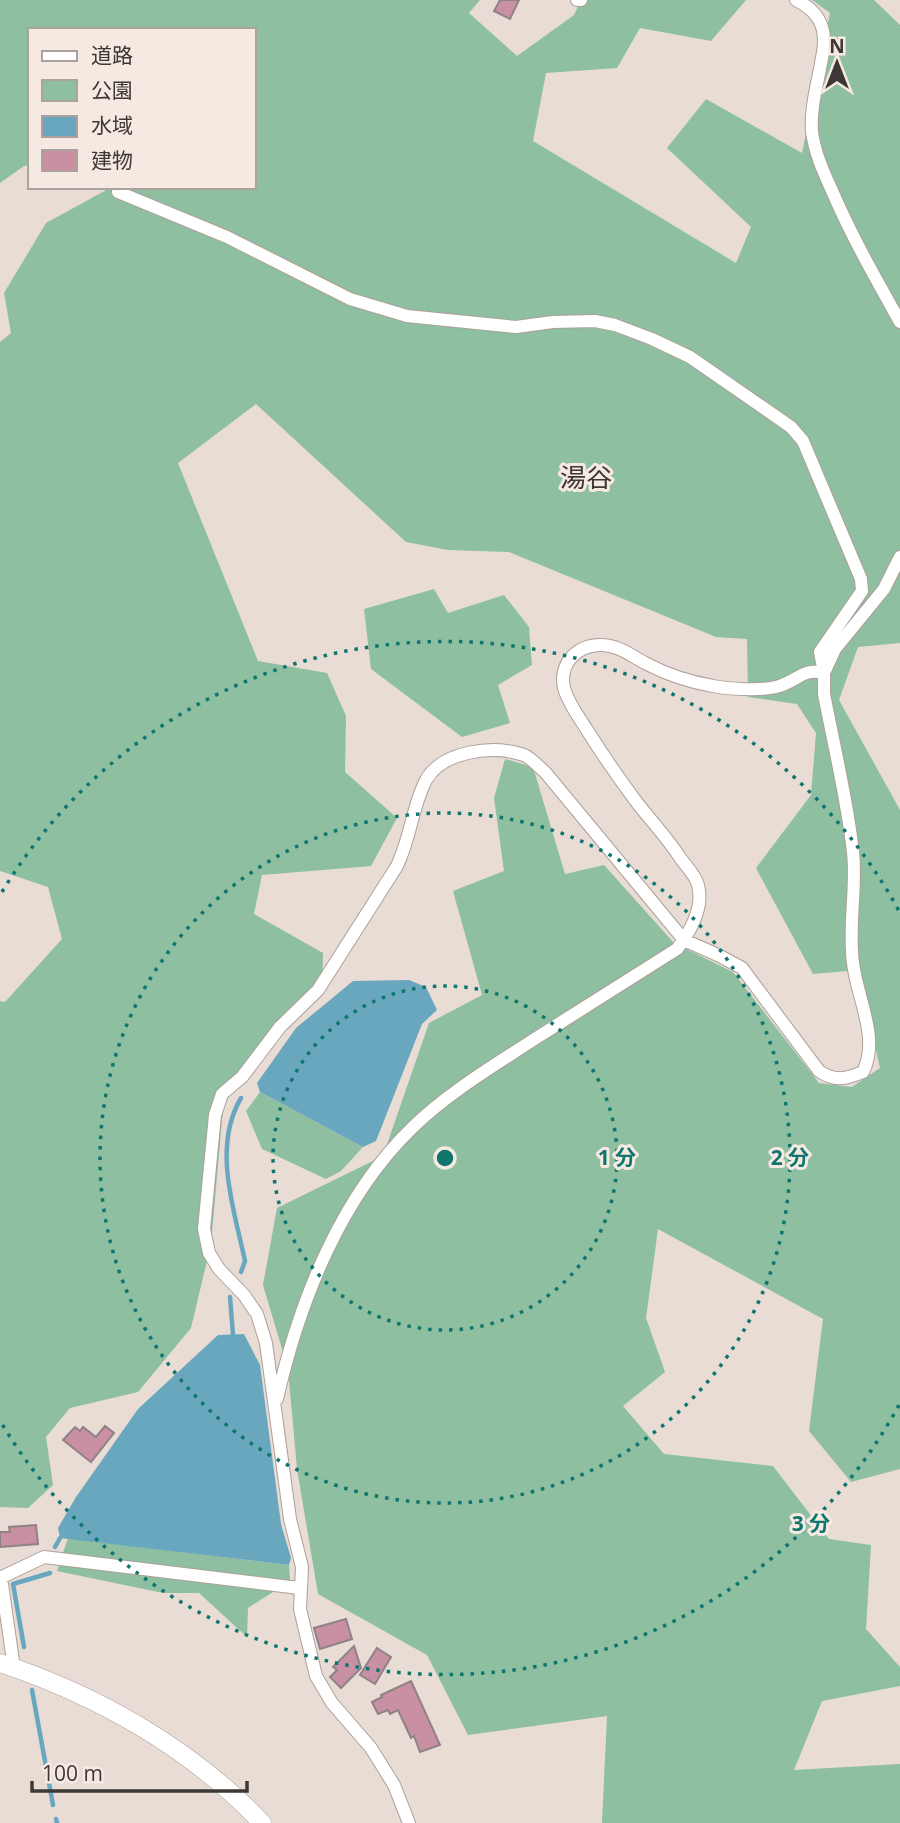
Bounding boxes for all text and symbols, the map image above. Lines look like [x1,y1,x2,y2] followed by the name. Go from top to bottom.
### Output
[28,28,256,189] legend
[802,28,872,98] north arrow
[829,33,845,59] text: N
[91,41,133,69] text: 道路
[91,76,133,104] text: 公園
[91,111,133,139] text: 水域
[91,146,133,174] text: 建物
[560,459,612,495] district label: 湯谷
[598,1143,636,1171] text: 1 分
[771,1143,809,1171] text: 2 分
[433,1146,457,1170] centre of rings
[792,1509,830,1537] text: 3 分
[32,1750,247,1794] scale bar
[42,1759,103,1787] text: 100 m

